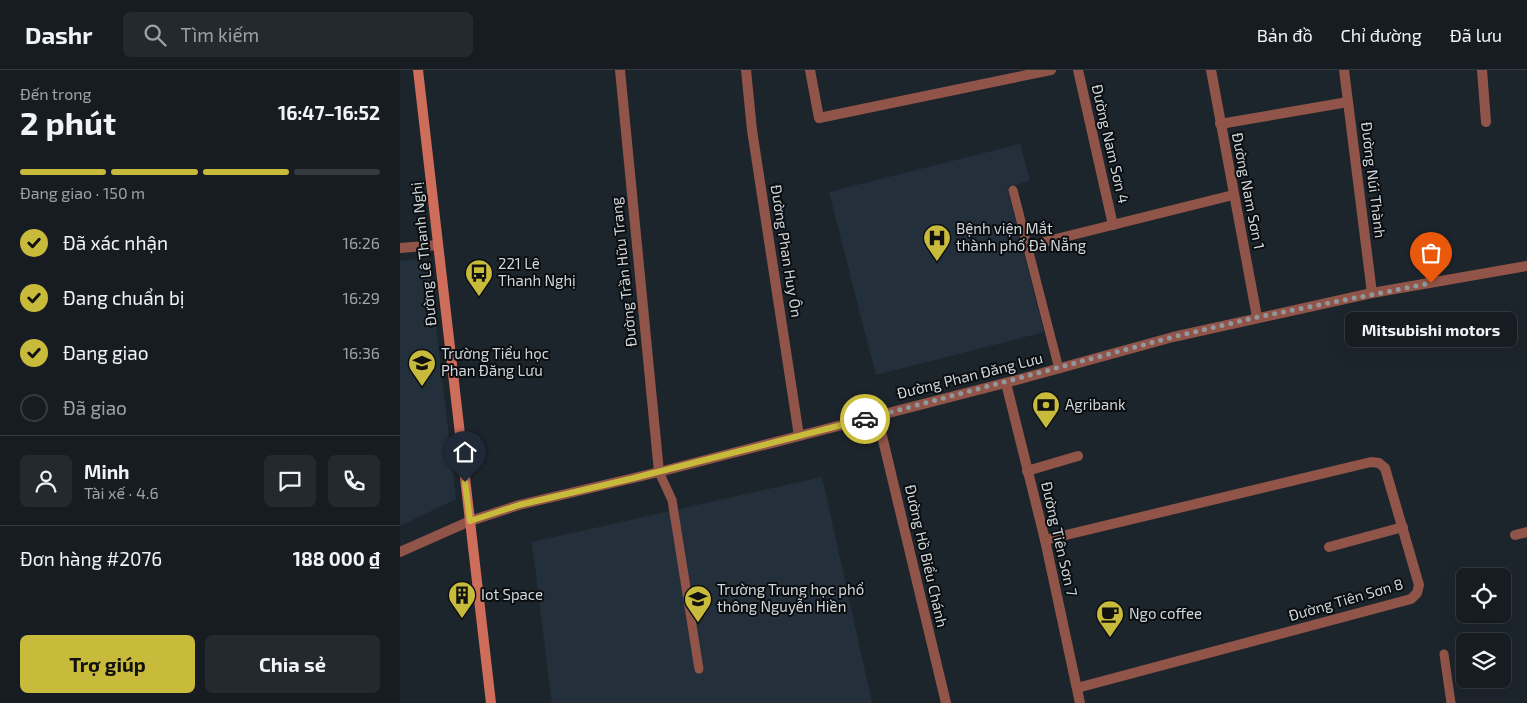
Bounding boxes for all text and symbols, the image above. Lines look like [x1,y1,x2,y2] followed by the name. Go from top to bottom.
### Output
[123,12,473,57] search box
[25,20,93,49] text: Dashr
[141,21,169,49] icon: search
[181,23,259,46] text: Tìm kiếm
[1257,24,1313,46] text: Bản đồ
[1341,24,1422,46] text: Chỉ đường
[1450,24,1502,46] text: Đã lưu
[1089,82,1133,205] street label: Đường Nam Sơn 4
[20,84,92,103] text: Đến trong
[278,101,380,124] text: 16:47–16:52
[20,103,116,141] text: 2 phút
[1358,121,1390,239] street label: Đường Núi Thành
[1229,131,1269,251] street label: Đường Nam Sơn 1
[406,181,440,327] street label: Đường Lê Thanh Nghị
[20,183,145,202] text: Đang giao · 150 m
[768,183,806,319] street label: Đường Phan Huy Ôn
[606,196,640,348] street label: Đường Trần Hữu Trang
[956,219,1087,254] place label: Bệnh viện Mắt thành phố Đà Nẵng
[922,223,952,262] hospital icon: Bệnh viện Mắt thành phố Đà Nẵng
[20,229,48,257] icon: check
[63,231,168,254] text: Đã xác nhận
[1410,232,1452,283] pin
[343,233,380,252] text: 16:26
[1417,239,1445,267] icon: bag
[498,254,576,289] place label: 221 Lê Thanh Nghị
[464,258,494,297] bus stop icon: 221 Lê Thanh Nghị
[20,284,48,312] icon: check
[63,286,184,309] text: Đang chuẩn bị
[343,288,380,307] text: 16:29
[1345,313,1517,348] callout: Mitsubishi motors
[1362,320,1500,339] text: Mitsubishi motors
[20,339,48,367] icon: check
[63,341,149,364] text: Đang giao
[343,343,380,362] text: 16:36
[441,344,549,379] place label: Trường Tiểu học Phan Đăng Lưu
[407,348,437,387] school or university icon: Trường Tiểu học Phan Đăng Lưu
[895,348,1045,402] street label: Đường Phan Đăng Lưu
[1031,390,1061,429] bank icon: Agribank
[840,394,890,444] courier
[1065,395,1126,413] place label: Agribank
[63,396,127,419] text: Đã giao
[851,405,879,433] icon: car
[444,431,486,482] pin
[451,438,479,466] icon: home
[20,455,72,507] button: person
[264,455,316,507] button: chat
[328,455,380,507] button: phone
[84,460,129,483] text: Minh
[1038,480,1082,598] street label: Đường Tiên Sơn 7
[84,483,159,502] text: Tài xế · 4.6
[902,483,952,629] street label: Đường Hồ Biểu Chánh
[20,547,162,570] text: Đơn hàng #2076
[293,547,380,570] text: 188 000 ₫
[1456,568,1511,688] map controls
[1456,568,1511,623] button: locate
[1286,574,1405,624] street label: Đường Tiên Sơn 8
[447,580,477,619] building icon: Iot Space
[717,580,864,615] place label: Trường Trung học phổ thông Nguyễn Hiền
[683,584,713,623] school or university icon: Trường Trung học phổ thông Nguyễn Hiền
[481,585,543,603] place label: Iot Space
[1095,599,1125,638] cafe icon: Ngo coffee
[1129,604,1202,622] place label: Ngo coffee
[1456,633,1511,688] button: layers
[20,635,195,693] button: Trợ giúp
[205,635,380,693] button: Chia sẻ

